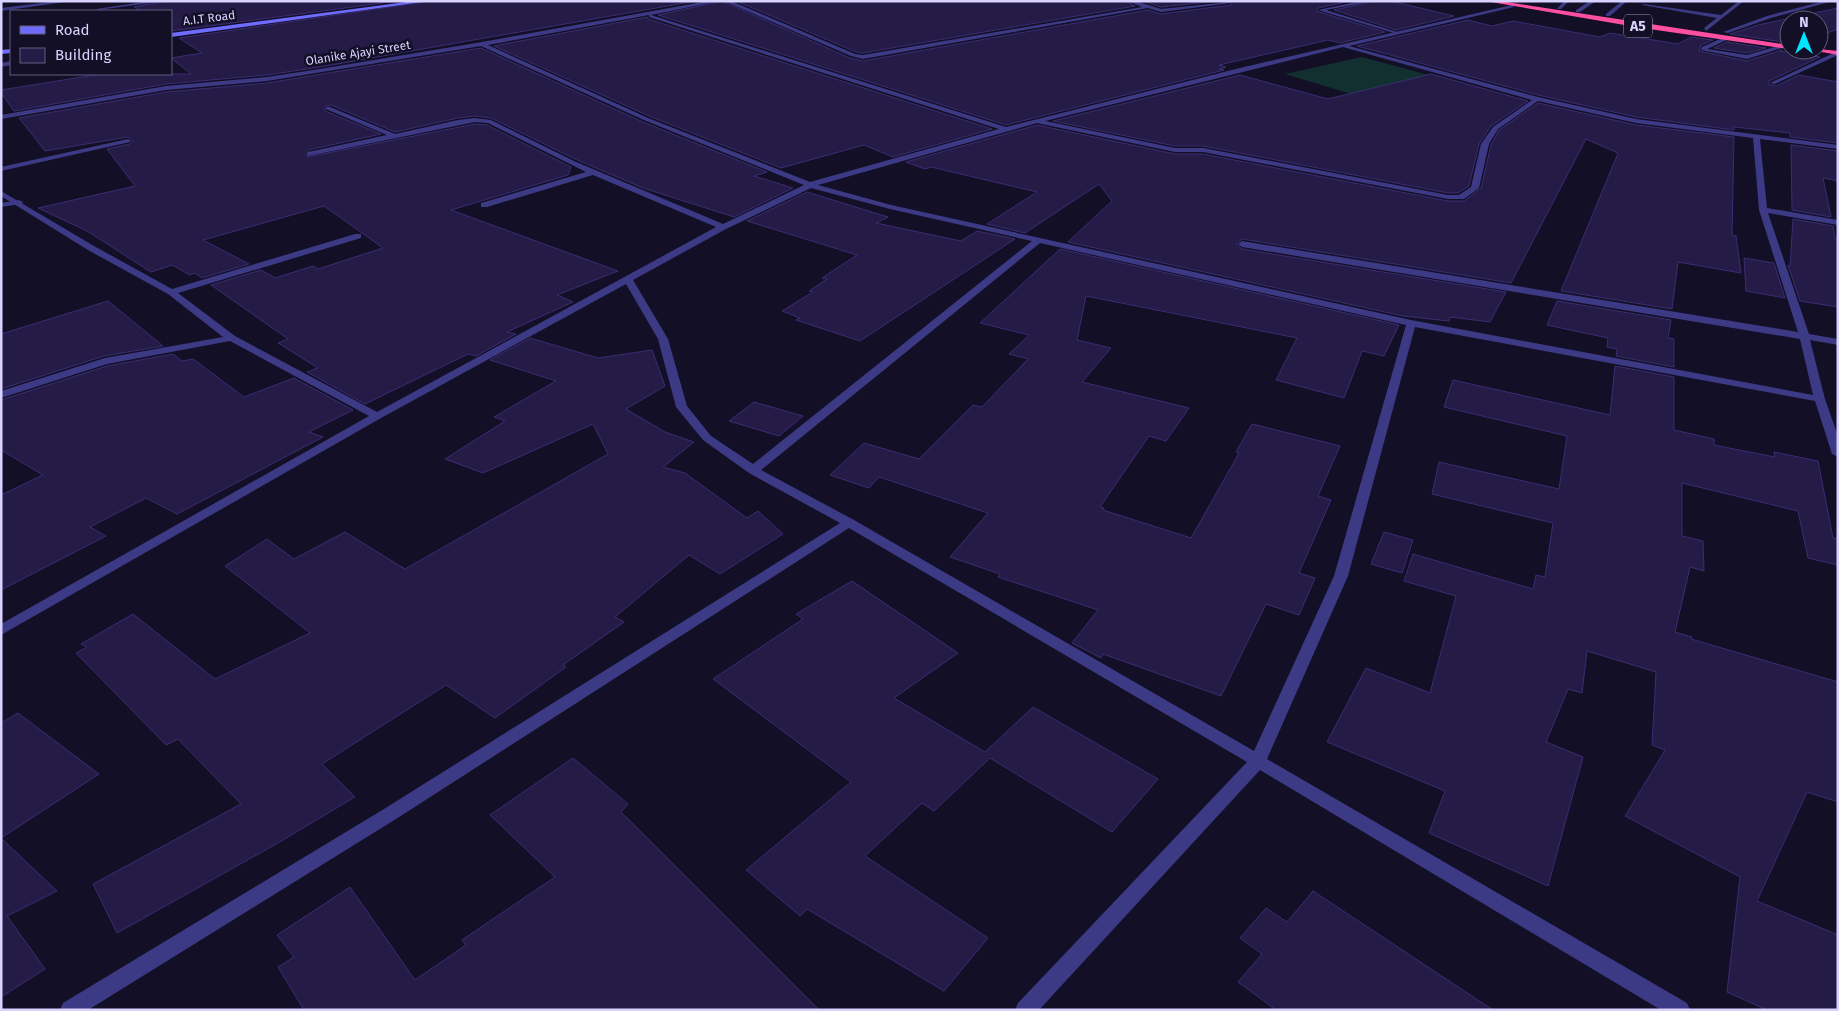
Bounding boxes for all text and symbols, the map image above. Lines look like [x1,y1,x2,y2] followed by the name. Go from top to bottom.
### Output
[182,8,236,28] street label: A.I.T Road
[10,10,172,75] legend
[1779,10,1829,60] north arrow
[1799,14,1809,31] text: N
[1624,15,1652,38] road number: A5
[55,21,90,39] text: Road
[305,38,412,68] street label: Olanike Ajayi Street
[55,46,111,64] text: Building

